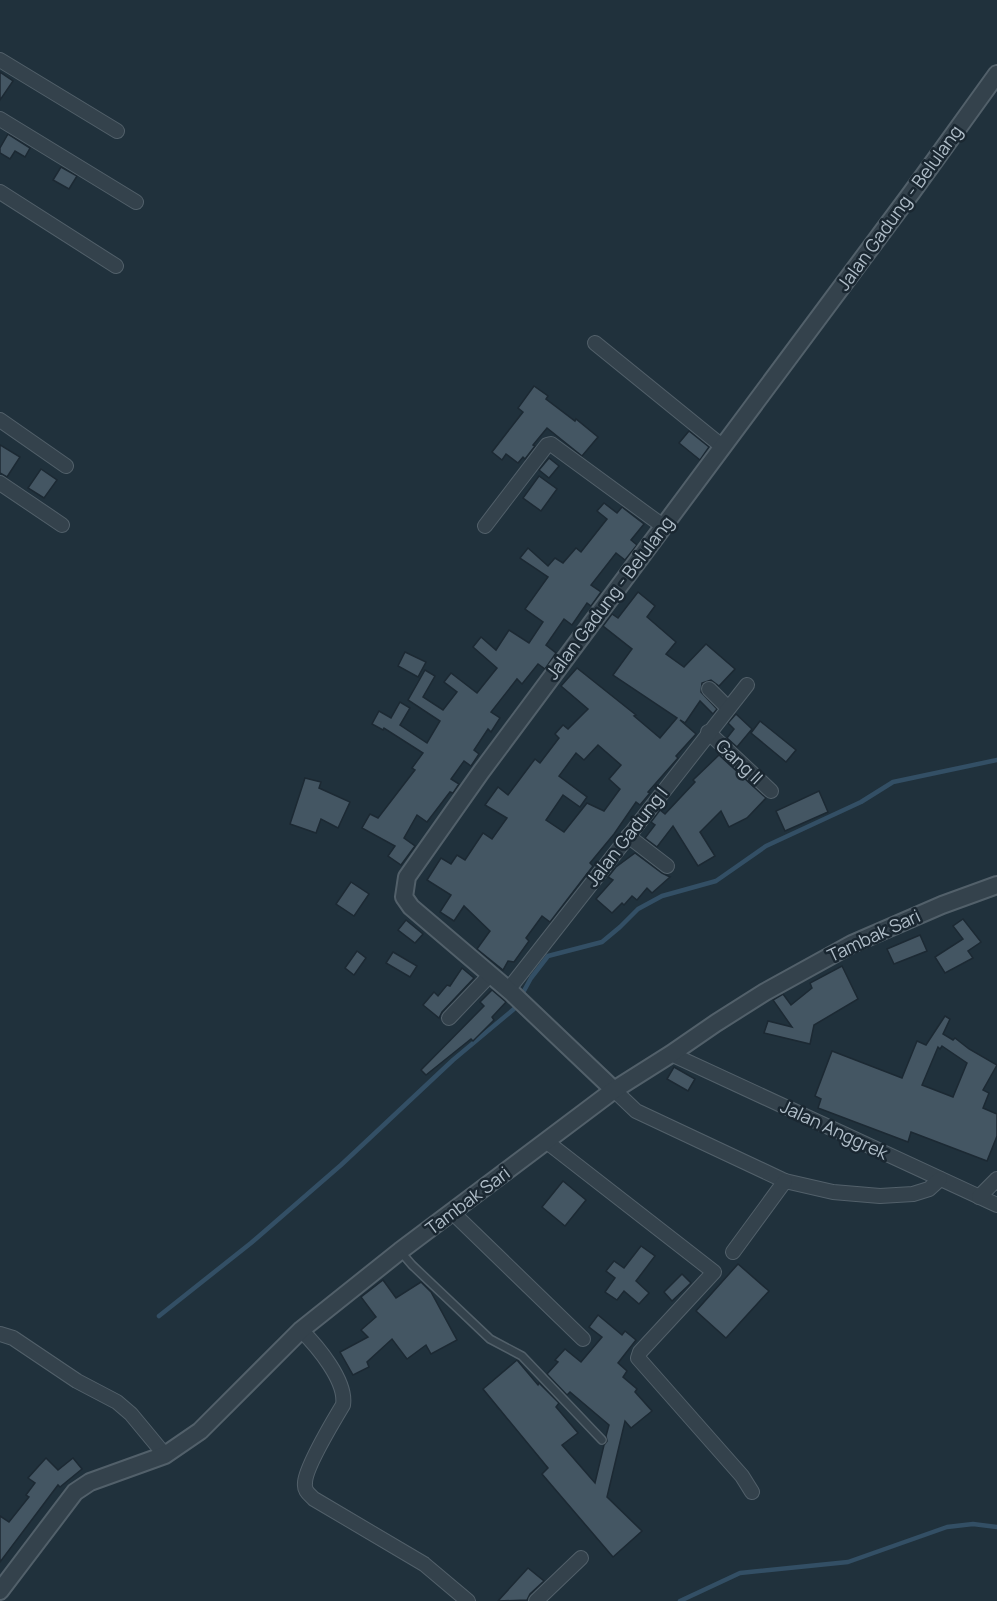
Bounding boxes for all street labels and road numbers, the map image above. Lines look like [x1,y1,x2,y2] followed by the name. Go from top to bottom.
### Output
[831,120,967,295] street label: Jalan Gadung - Belulang
[540,511,679,684] street label: Jalan Gadung - Belulang
[711,733,768,789] street label: Gang II
[580,782,673,891] street label: Jalan Gadung I
[823,903,924,967] street label: Tambak Sari
[777,1094,893,1165] street label: Jalan Anggrek
[420,1161,514,1240] street label: Tambak Sari

